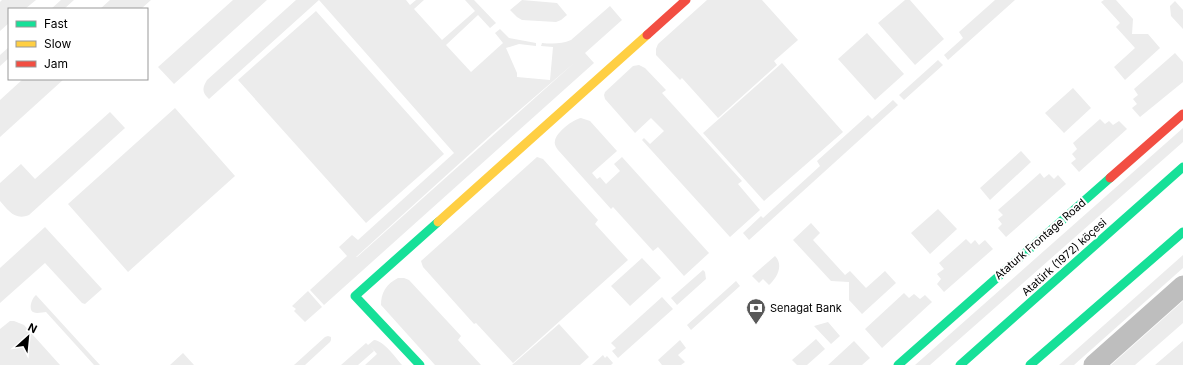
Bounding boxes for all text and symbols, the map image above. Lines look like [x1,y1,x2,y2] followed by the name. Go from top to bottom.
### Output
[8,8,148,80] legend
[44,16,68,31] text: Fast
[44,36,72,51] text: Slow
[44,56,68,71] text: Jam
[991,195,1089,283] street label: Ataturk Frontage Road
[1019,215,1109,299] street label: Atatürk (1972) köçesi
[745,297,767,325] bank icon: Senagat Bank
[770,301,842,315] place label: Senagat Bank
[8,317,48,357] north arrow
[26,320,39,336] text: N

